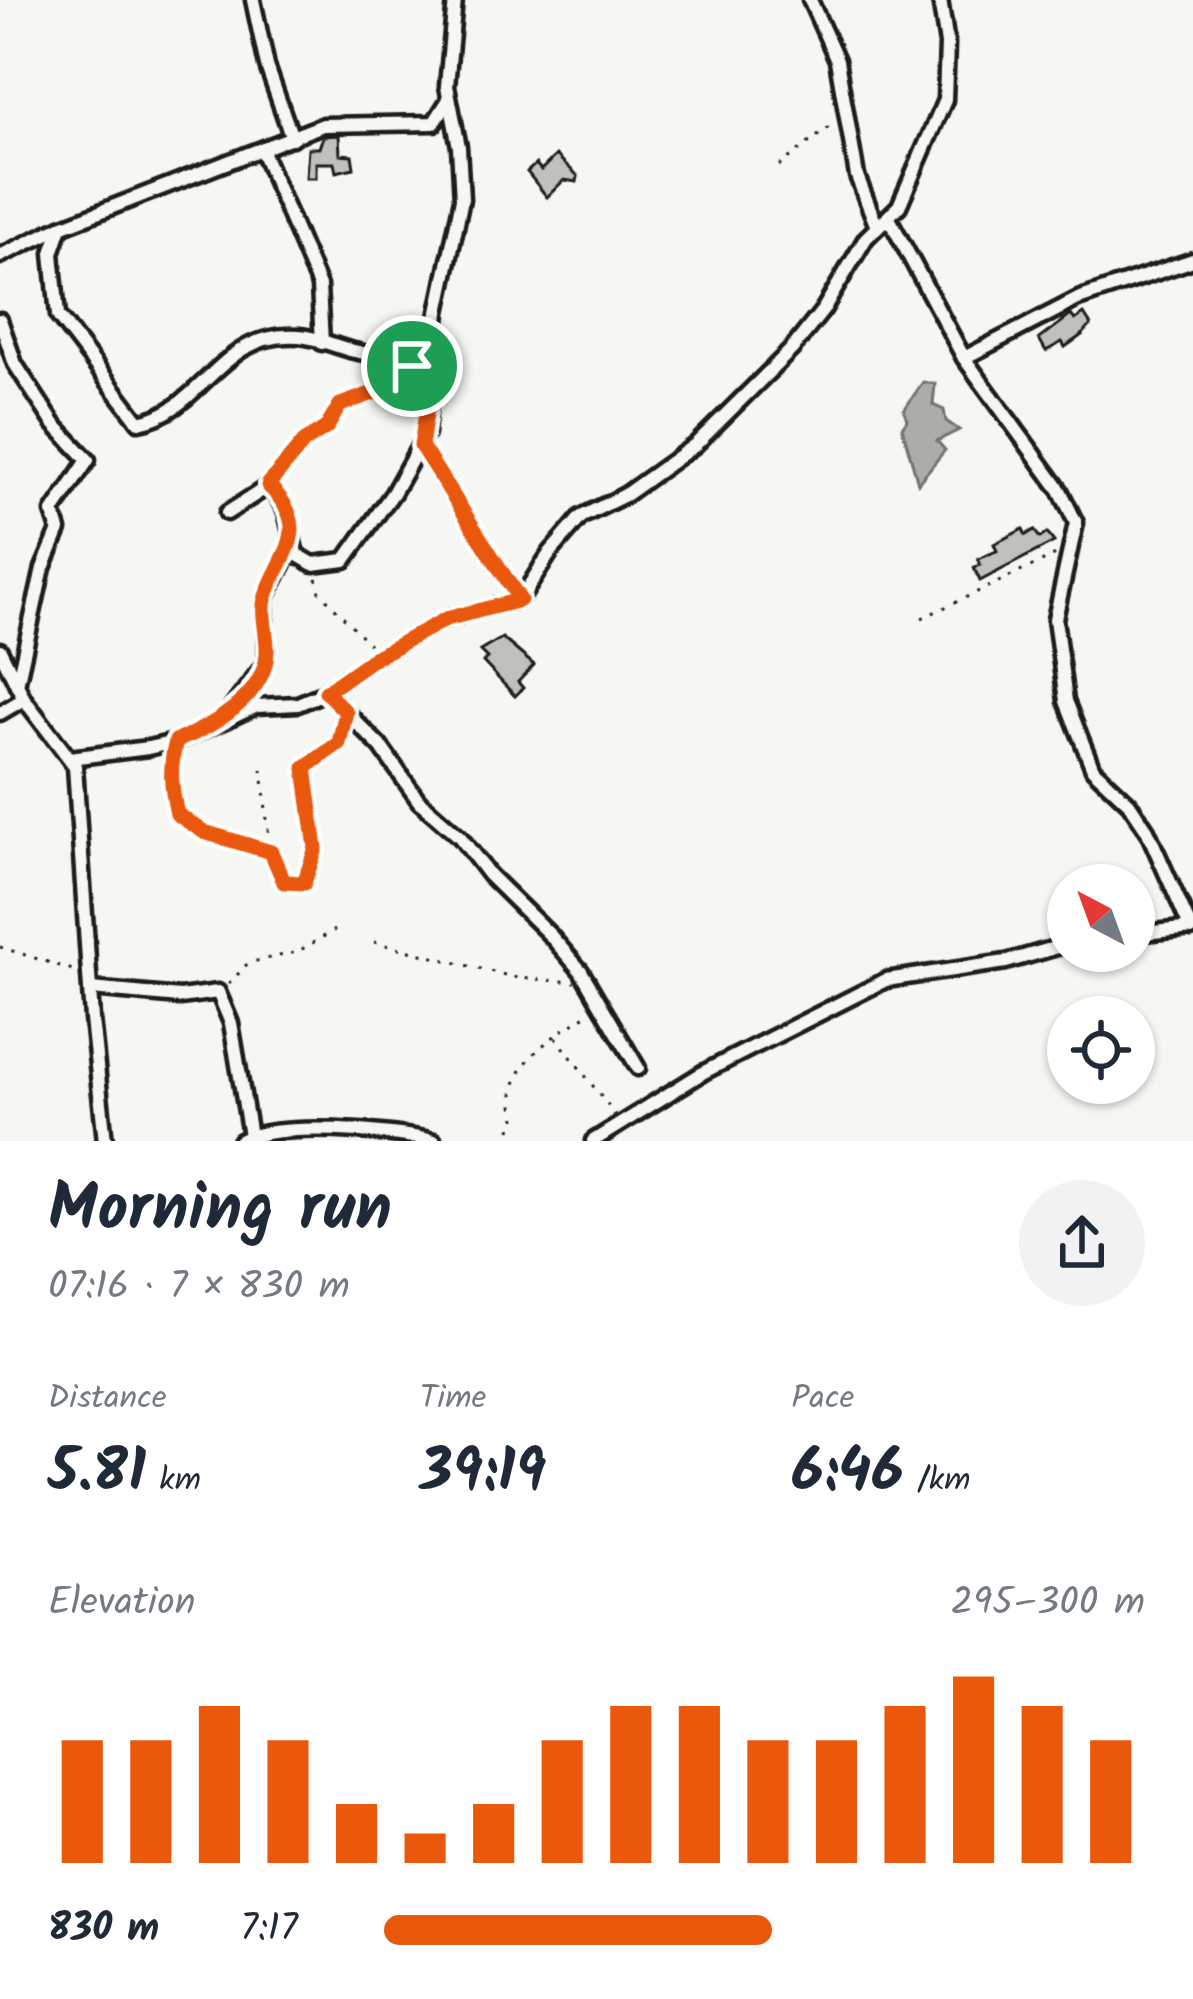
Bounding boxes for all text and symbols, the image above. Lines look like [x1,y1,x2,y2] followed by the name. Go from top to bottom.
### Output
[361,315,463,417] pin
[379,333,445,399] icon: arrive
[1047,864,1155,972] north arrow
[1047,864,1155,1104] map controls
[1047,996,1155,1104] button: locate
[48,1159,392,1264] text: Morning run
[1019,1180,1145,1306] button: share
[48,1257,350,1319] text: 07:16 · 7 × 830 m
[48,1373,167,1426] text: Distance
[420,1373,486,1426] text: Time
[791,1373,854,1426] text: Pace
[48,1426,146,1522] text: 5.81
[420,1426,546,1522] text: 39:19
[791,1426,904,1522] text: 6:46
[146,1455,201,1508] text: km
[904,1455,971,1508] text: /km
[48,1573,196,1635] text: Elevation
[951,1573,1145,1635] text: 295–300 m
[48,1899,159,1961] text: 830 m
[240,1899,298,1961] text: 7:17

